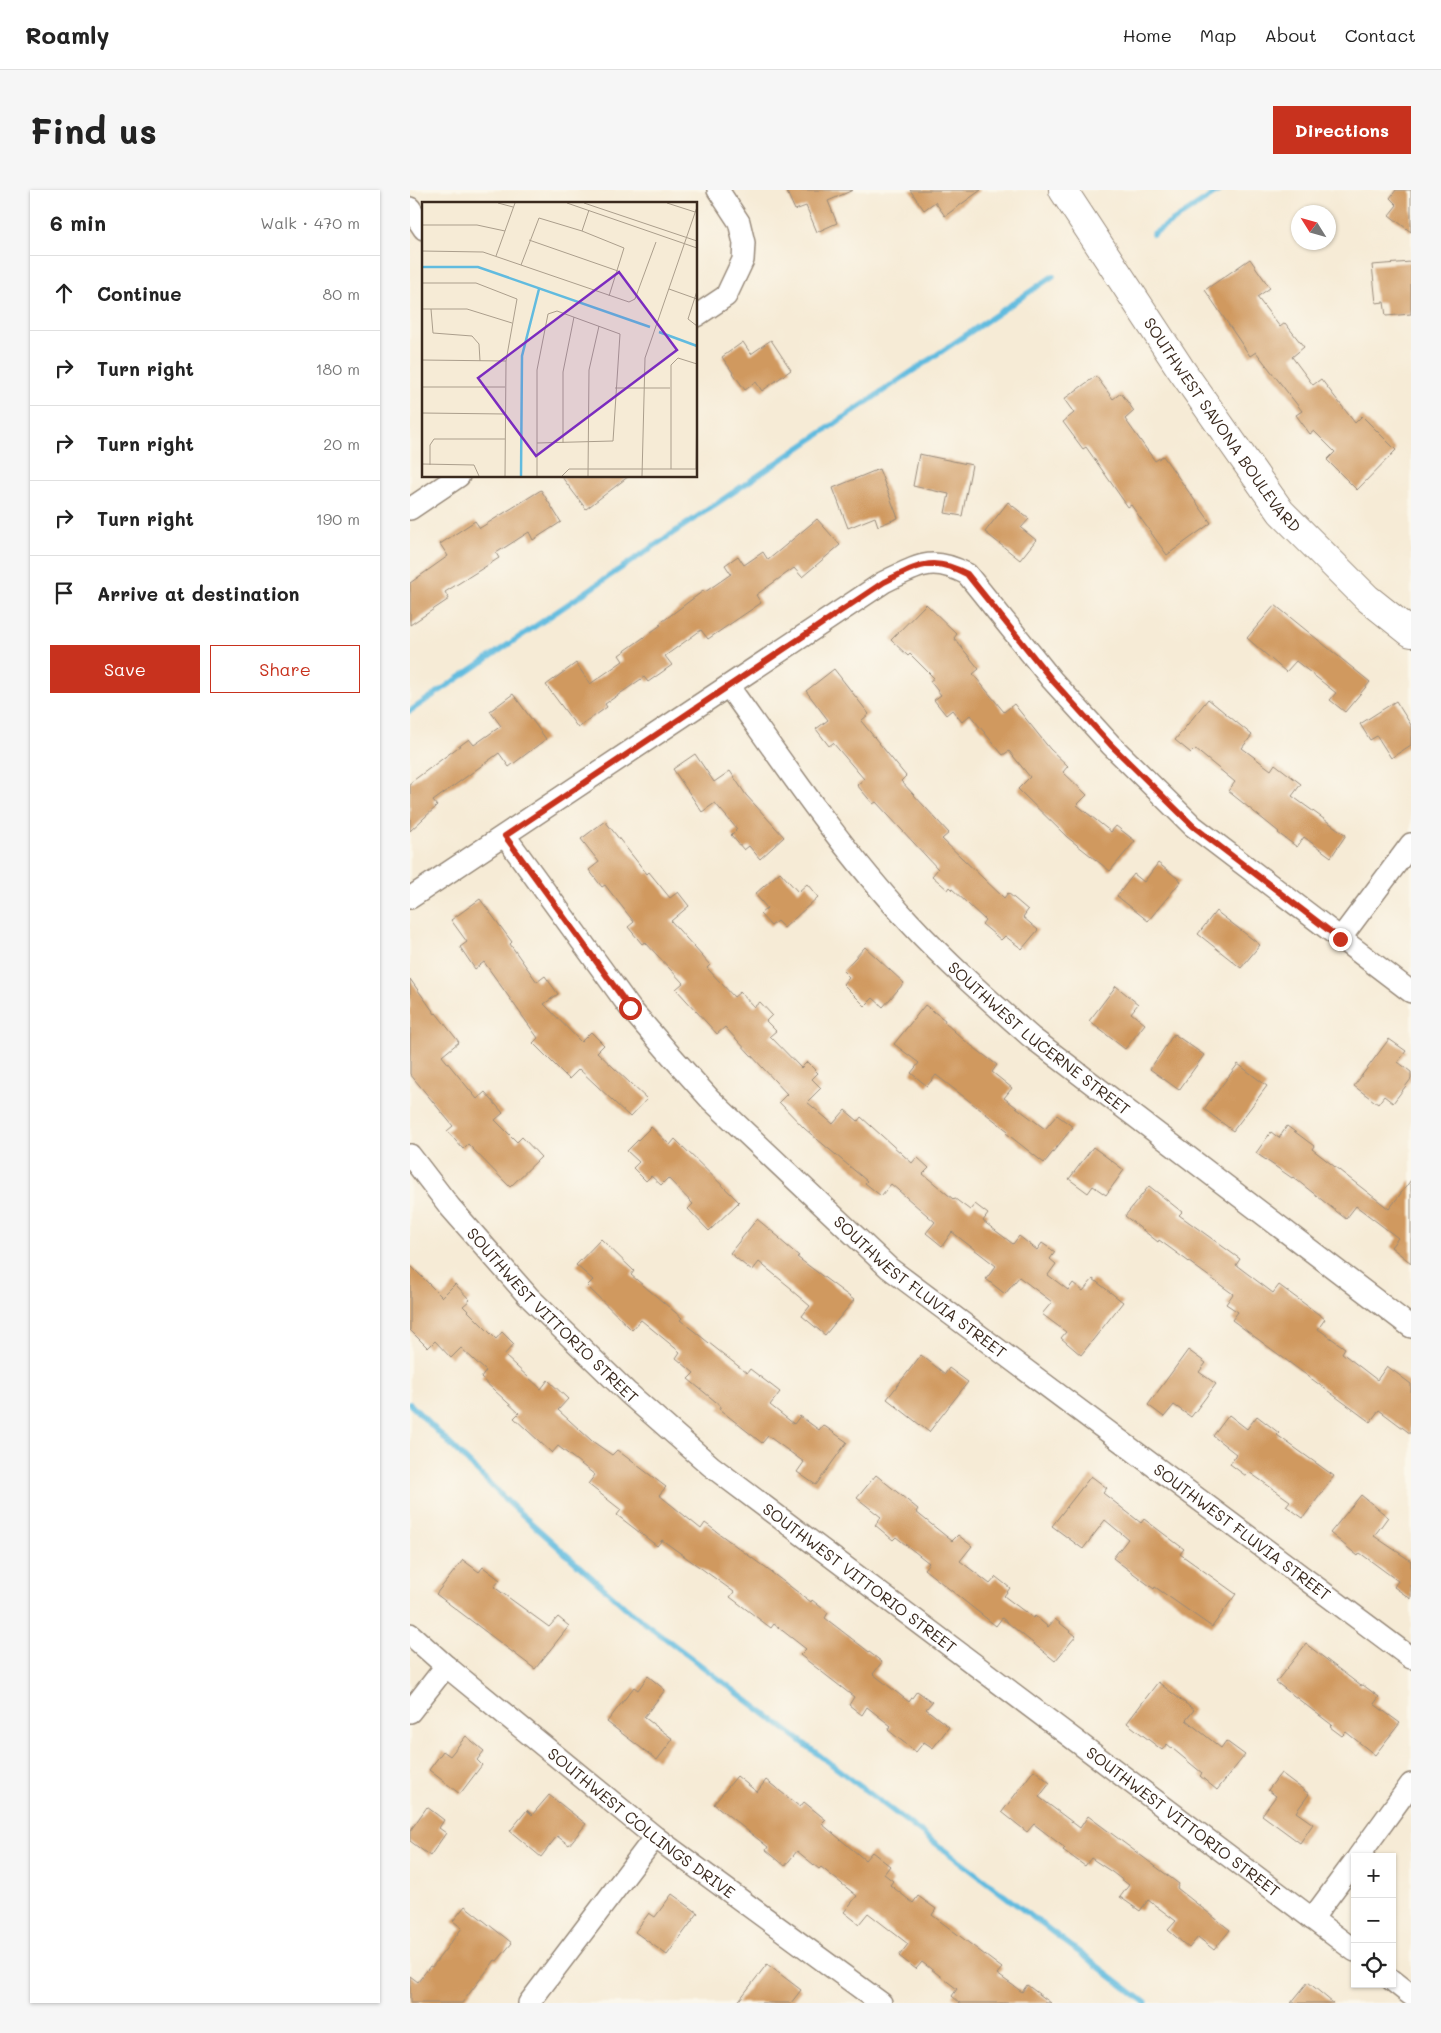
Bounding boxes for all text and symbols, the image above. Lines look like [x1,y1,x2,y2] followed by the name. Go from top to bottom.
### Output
[25,19,109,50] text: Roamly
[1123,23,1172,47] text: Home
[1200,23,1236,47] text: Map
[1264,23,1317,47] text: About
[1345,23,1416,47] text: Contact
[1273,106,1411,154] button: Directions
[30,107,157,153] text: Find us
[422,202,698,478] inset map
[1291,205,1336,250] north arrow
[50,209,106,236] text: 6 min
[260,212,360,233] text: Walk · 470 m
[50,279,78,307] icon: ahead
[97,281,182,306] text: Continue
[323,283,360,304] text: 80 m
[1140,313,1306,536] street label: SOUTHWEST SAVONA BOULEVARD
[50,354,78,382] icon: right
[97,356,194,381] text: Turn right
[315,358,360,379] text: 180 m
[50,429,78,457] icon: right
[97,431,194,456] text: Turn right
[323,433,360,454] text: 20 m
[50,504,78,532] icon: right
[97,506,194,531] text: Turn right
[316,508,360,529] text: 190 m
[50,579,78,607] icon: arrive
[97,581,300,606] text: Arrive at destination
[50,645,200,693] button: Save
[210,645,360,693] button: Share
[1329,928,1352,951] route end
[944,956,1135,1119] street label: SOUTHWEST LUCERNE STREET
[619,997,642,1020] route start
[830,1211,1011,1362] street label: SOUTHWEST FLUVIA STREET
[463,1223,643,1407] street label: SOUTHWEST VITTORIO STREET
[1150,1458,1336,1605] street label: SOUTHWEST FLUVIA STREET
[759,1498,961,1657] street label: SOUTHWEST VITTORIO STREET
[1082,1741,1285,1901] street label: SOUTHWEST VITTORIO STREET
[544,1743,740,1903] street label: SOUTHWEST COLLINGS DRIVE
[1351,1853,1396,1988] map controls
[1351,1853,1396,1898] button: +
[1351,1898,1396,1943] button: −
[1351,1943,1396,1988] button: locate

